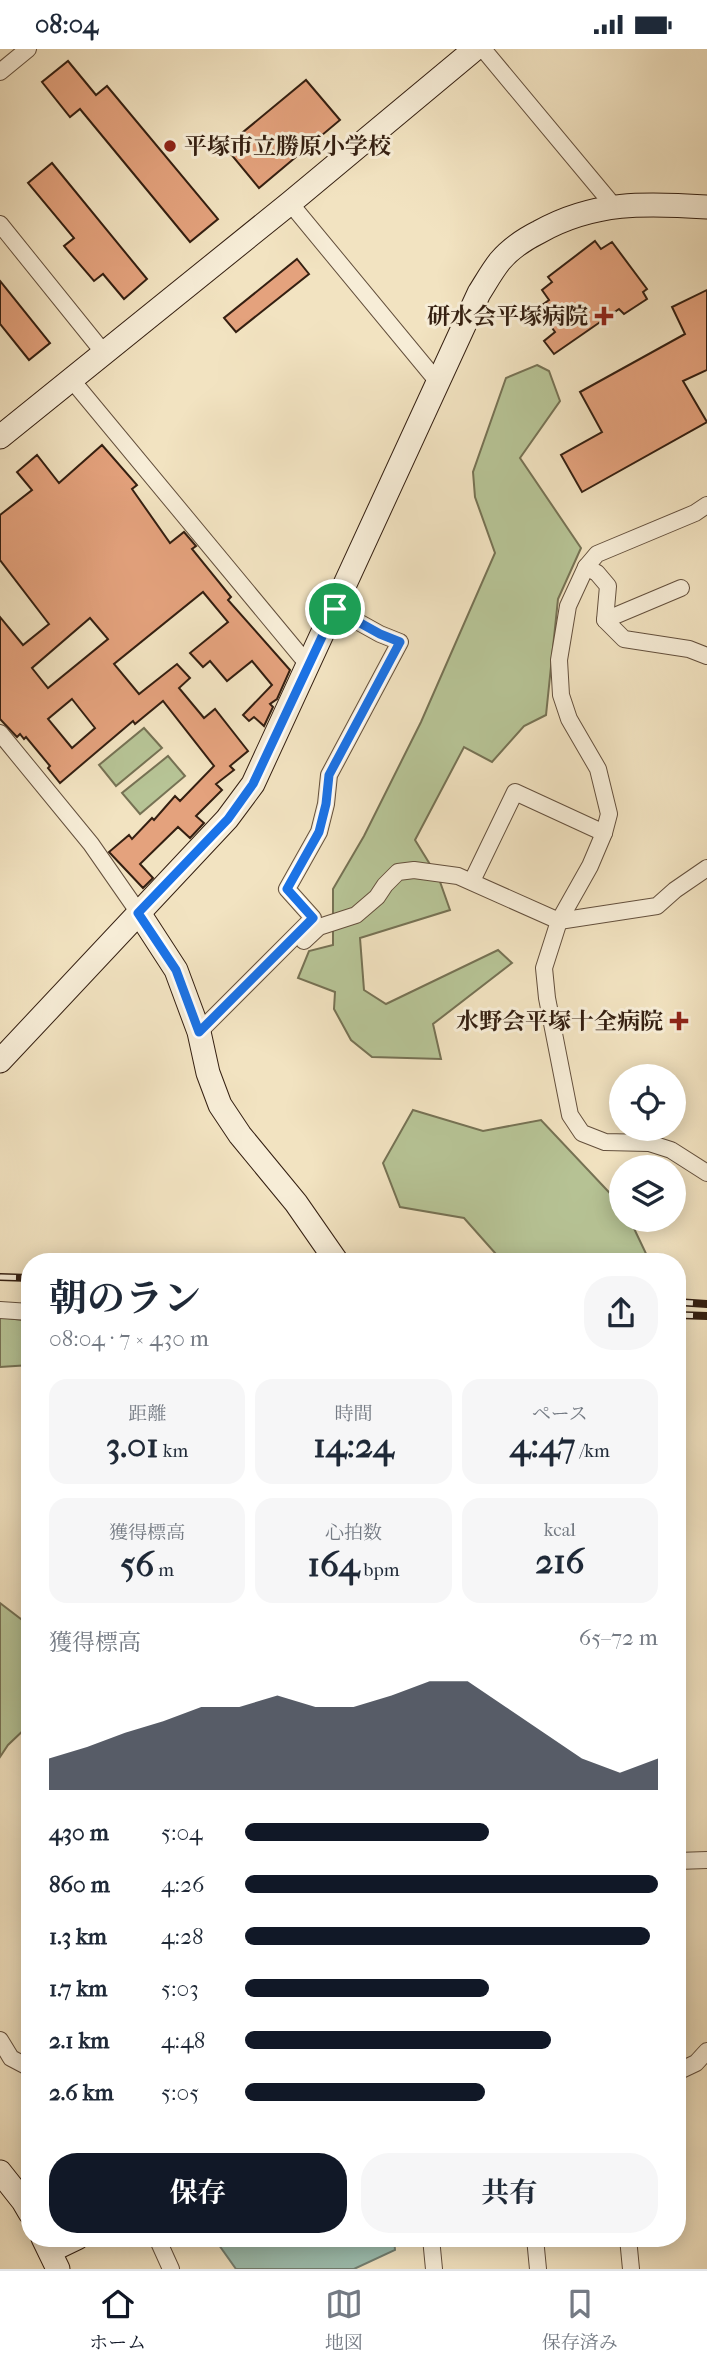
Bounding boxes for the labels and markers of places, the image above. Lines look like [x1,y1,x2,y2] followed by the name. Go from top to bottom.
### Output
[184,133,391,160] place label: 平塚市立勝原小学校
[162,138,178,154] marker: 平塚市立勝原小学校
[427,303,588,330] place label: 研水会平塚病院
[594,306,614,326] marker: 研水会平塚病院
[305,579,365,639] pin
[456,1008,663,1035] place label: 水野会平塚十全病院
[669,1011,689,1031] marker: 水野会平塚十全病院

